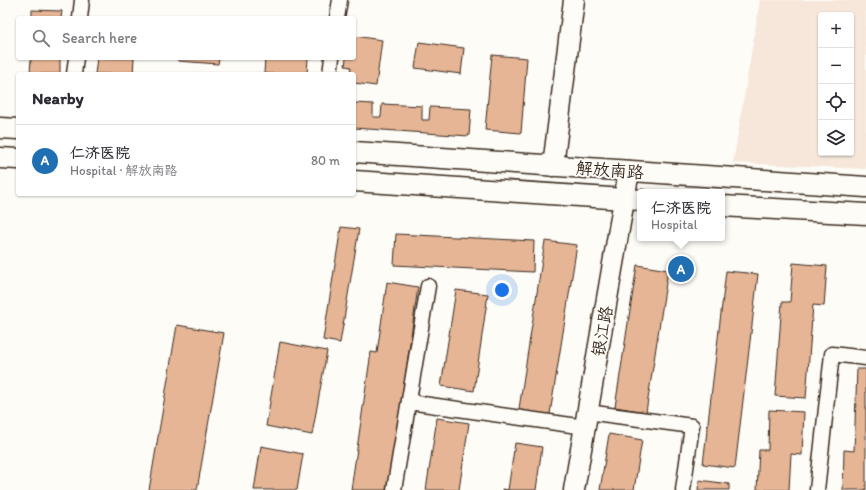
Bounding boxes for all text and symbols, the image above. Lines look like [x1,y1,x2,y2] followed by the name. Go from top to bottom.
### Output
[818,12,854,156] map controls
[818,12,854,48] button: +
[16,16,356,60] search box
[30,27,52,49] icon: search
[62,29,137,47] text: Search here
[818,48,854,84] button: −
[818,84,854,120] button: locate
[32,88,84,108] text: Nearby
[818,120,854,156] button: layers
[70,144,130,162] text: 仁济医院
[41,153,49,168] text: A
[311,153,340,168] text: 80 m
[575,158,645,182] street label: 解放南路
[70,163,177,178] text: Hospital · 解放南路
[637,189,725,241] popup
[651,199,711,217] text: 仁济医院
[651,217,697,232] text: Hospital
[668,254,694,284] pin: A
[492,280,512,300] your location
[588,304,616,358] street label: 银江路

